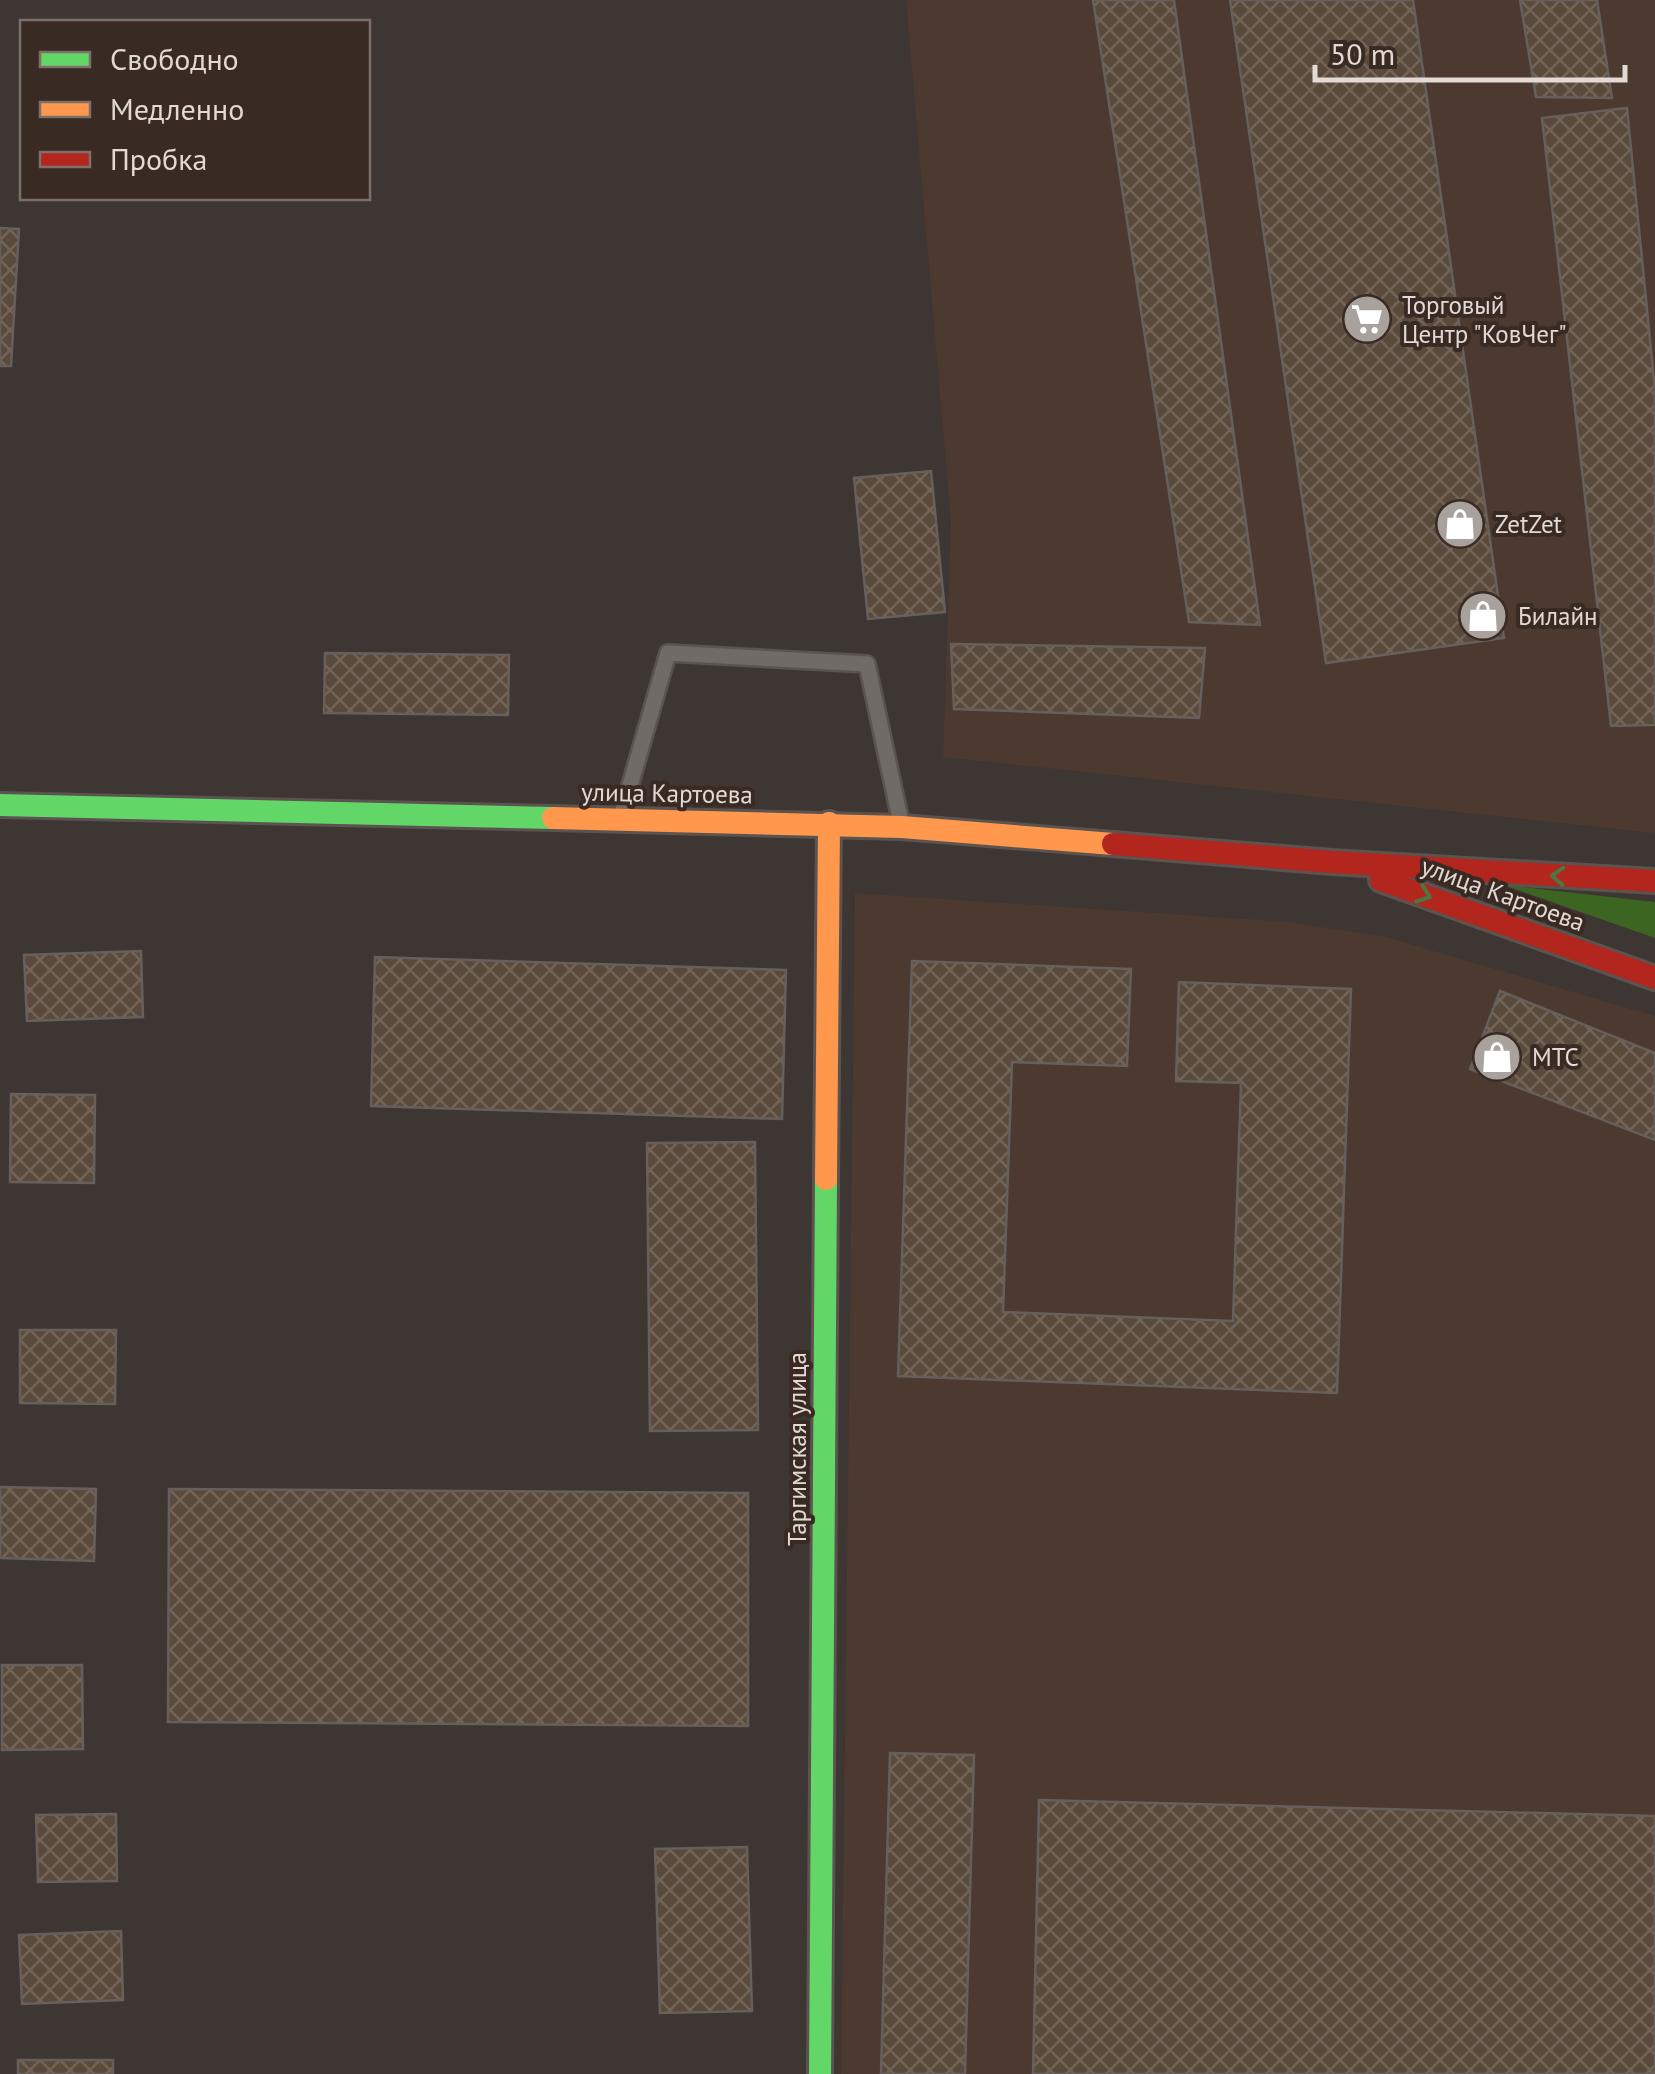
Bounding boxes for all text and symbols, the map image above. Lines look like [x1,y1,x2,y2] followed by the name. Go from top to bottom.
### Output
[20,20,370,200] legend
[1315,20,1625,82] scale bar
[1330,34,1395,73] text: 50 m
[110,39,239,78] text: Свободно
[110,89,244,128] text: Медленно
[110,139,207,178] text: Пробка
[1402,289,1567,350] place label: Торговый Центр "КовЧег"
[1341,293,1393,345] supermarket icon: Торговый Центр "КовЧег"
[1434,498,1486,550] shop icon: ZetZet
[1495,508,1563,540] place label: ZetZet
[1457,590,1509,642] shop icon: Билайн
[1518,600,1598,632] place label: Билайн
[581,776,753,810] street label: улица Картоева
[1417,850,1589,938] street label: улица Картоева
[1549,866,1565,887] one-way arrow
[1414,884,1432,904] one-way arrow
[1471,1031,1523,1083] shop icon: МТС
[1532,1041,1579,1073] place label: МТС
[781,1352,813,1546] street label: Таргимская улица

